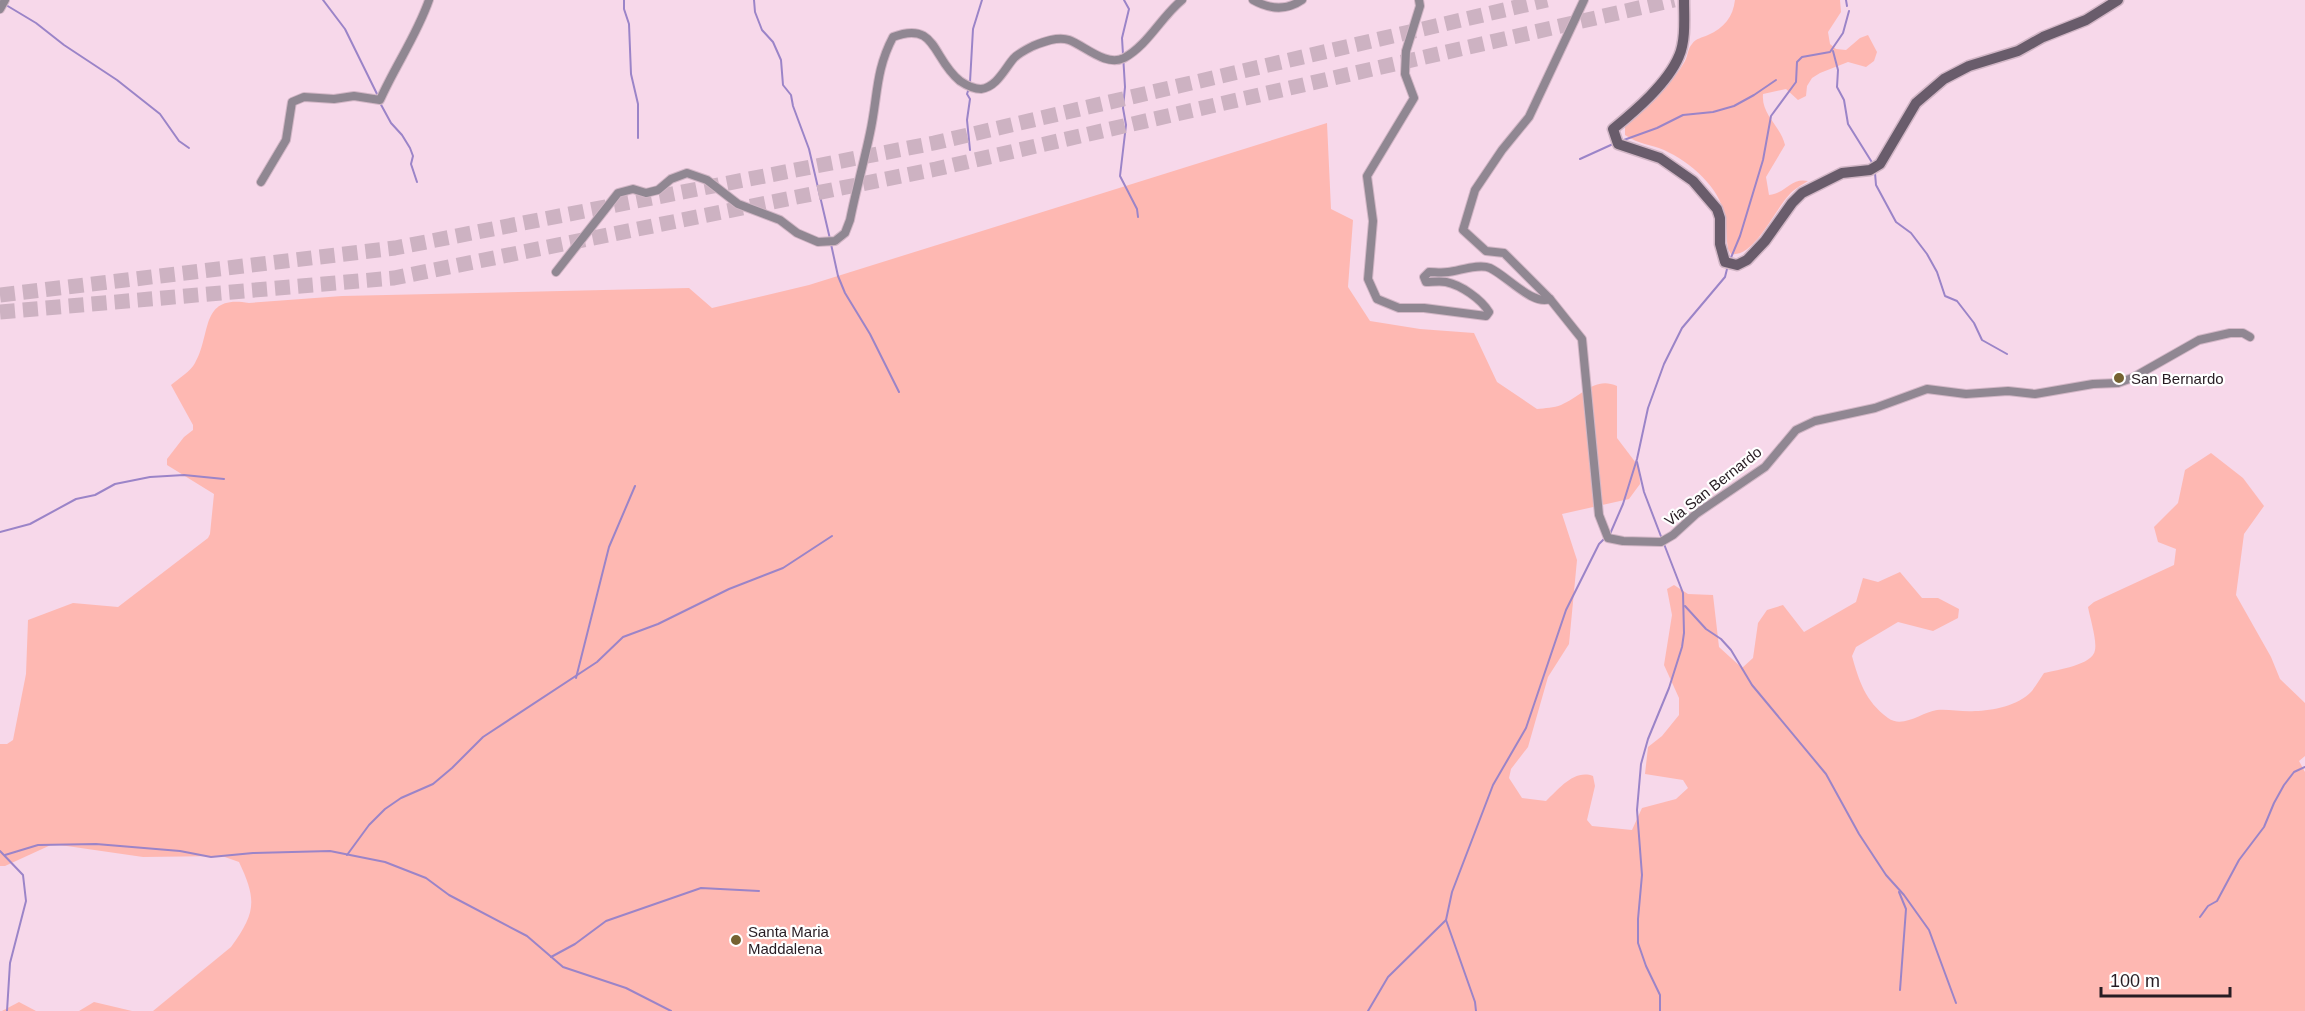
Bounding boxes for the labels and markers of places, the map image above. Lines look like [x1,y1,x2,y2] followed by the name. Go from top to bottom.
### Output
[2131,370,2224,387] place label: San Bernardo
[2112,371,2126,385] marker: San Bernardo
[748,923,830,957] place label: Santa Maria Maddalena
[729,933,743,947] marker: Santa Maria Maddalena

